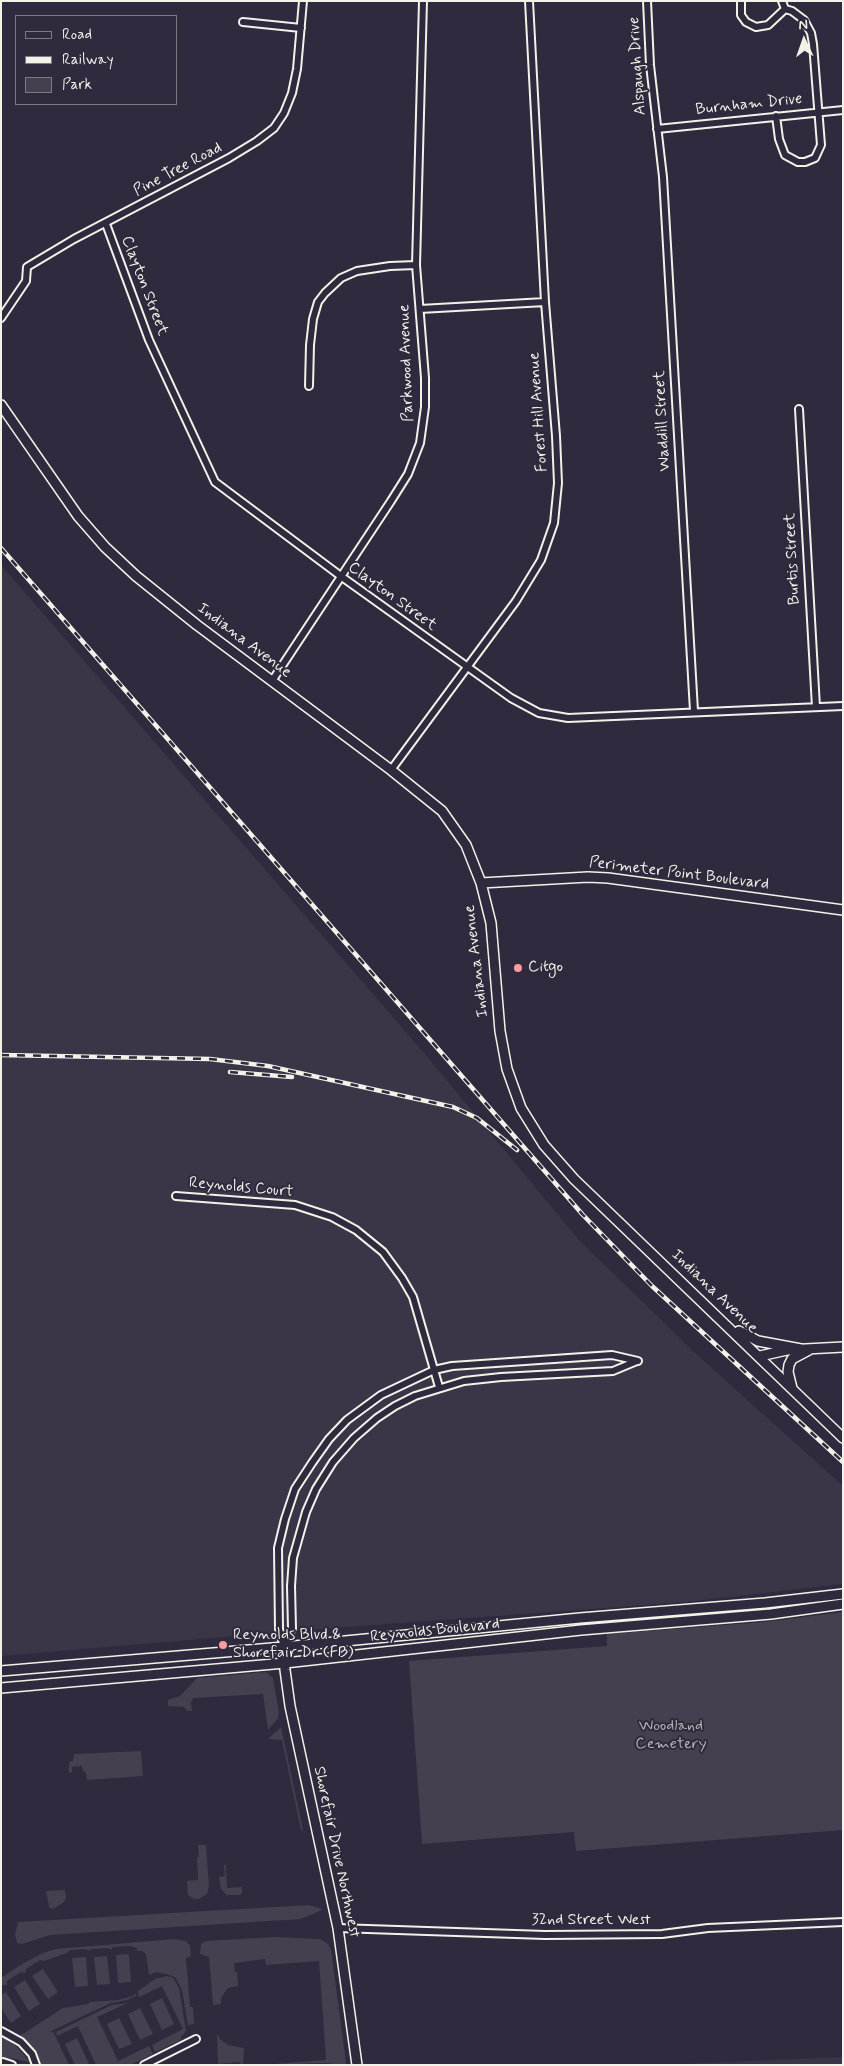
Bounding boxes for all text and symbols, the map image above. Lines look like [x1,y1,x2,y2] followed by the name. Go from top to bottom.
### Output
[15,15,178,105] legend
[779,15,829,65] north arrow
[625,16,651,116] street label: Alspaugh Drive
[798,16,808,34] text: N
[62,25,92,45] text: Road
[62,50,114,70] text: Railway
[62,75,92,95] text: Park
[695,90,803,120] street label: Burnham Drive
[130,139,226,201] street label: Pine Tree Road
[116,233,172,339] street label: Clayton Street
[395,304,419,422] street label: Parkwood Avenue
[525,351,553,473] street label: Forest Hill Avenue
[651,370,675,472] street label: Waddill Street
[781,513,805,605] street label: Burtis Street
[344,558,440,636] street label: Clayton Street
[193,599,295,683] street label: Indiana Avenue
[588,853,770,895] street label: Perimeter Point Boulevard
[461,904,493,1018] street label: Indiana Avenue
[528,958,563,978] place label: Citgo
[512,962,524,974] marker: Citgo
[188,1174,294,1202] street label: Reynolds Court
[667,1246,761,1338] street label: Indiana Avenue
[369,1615,501,1647] street label: Reynolds Boulevard
[233,1626,354,1664] place label: Reynolds Blvd & Shorefair Dr (FB)
[217,1639,229,1651] marker: Reynolds Blvd & Shorefair Dr (FB)
[635,1717,707,1755] park label: Woodland Cemetery
[308,1765,364,1939] street label: Shorefair Drive Northwest
[531,1911,651,1931] street label: 32nd Street West

